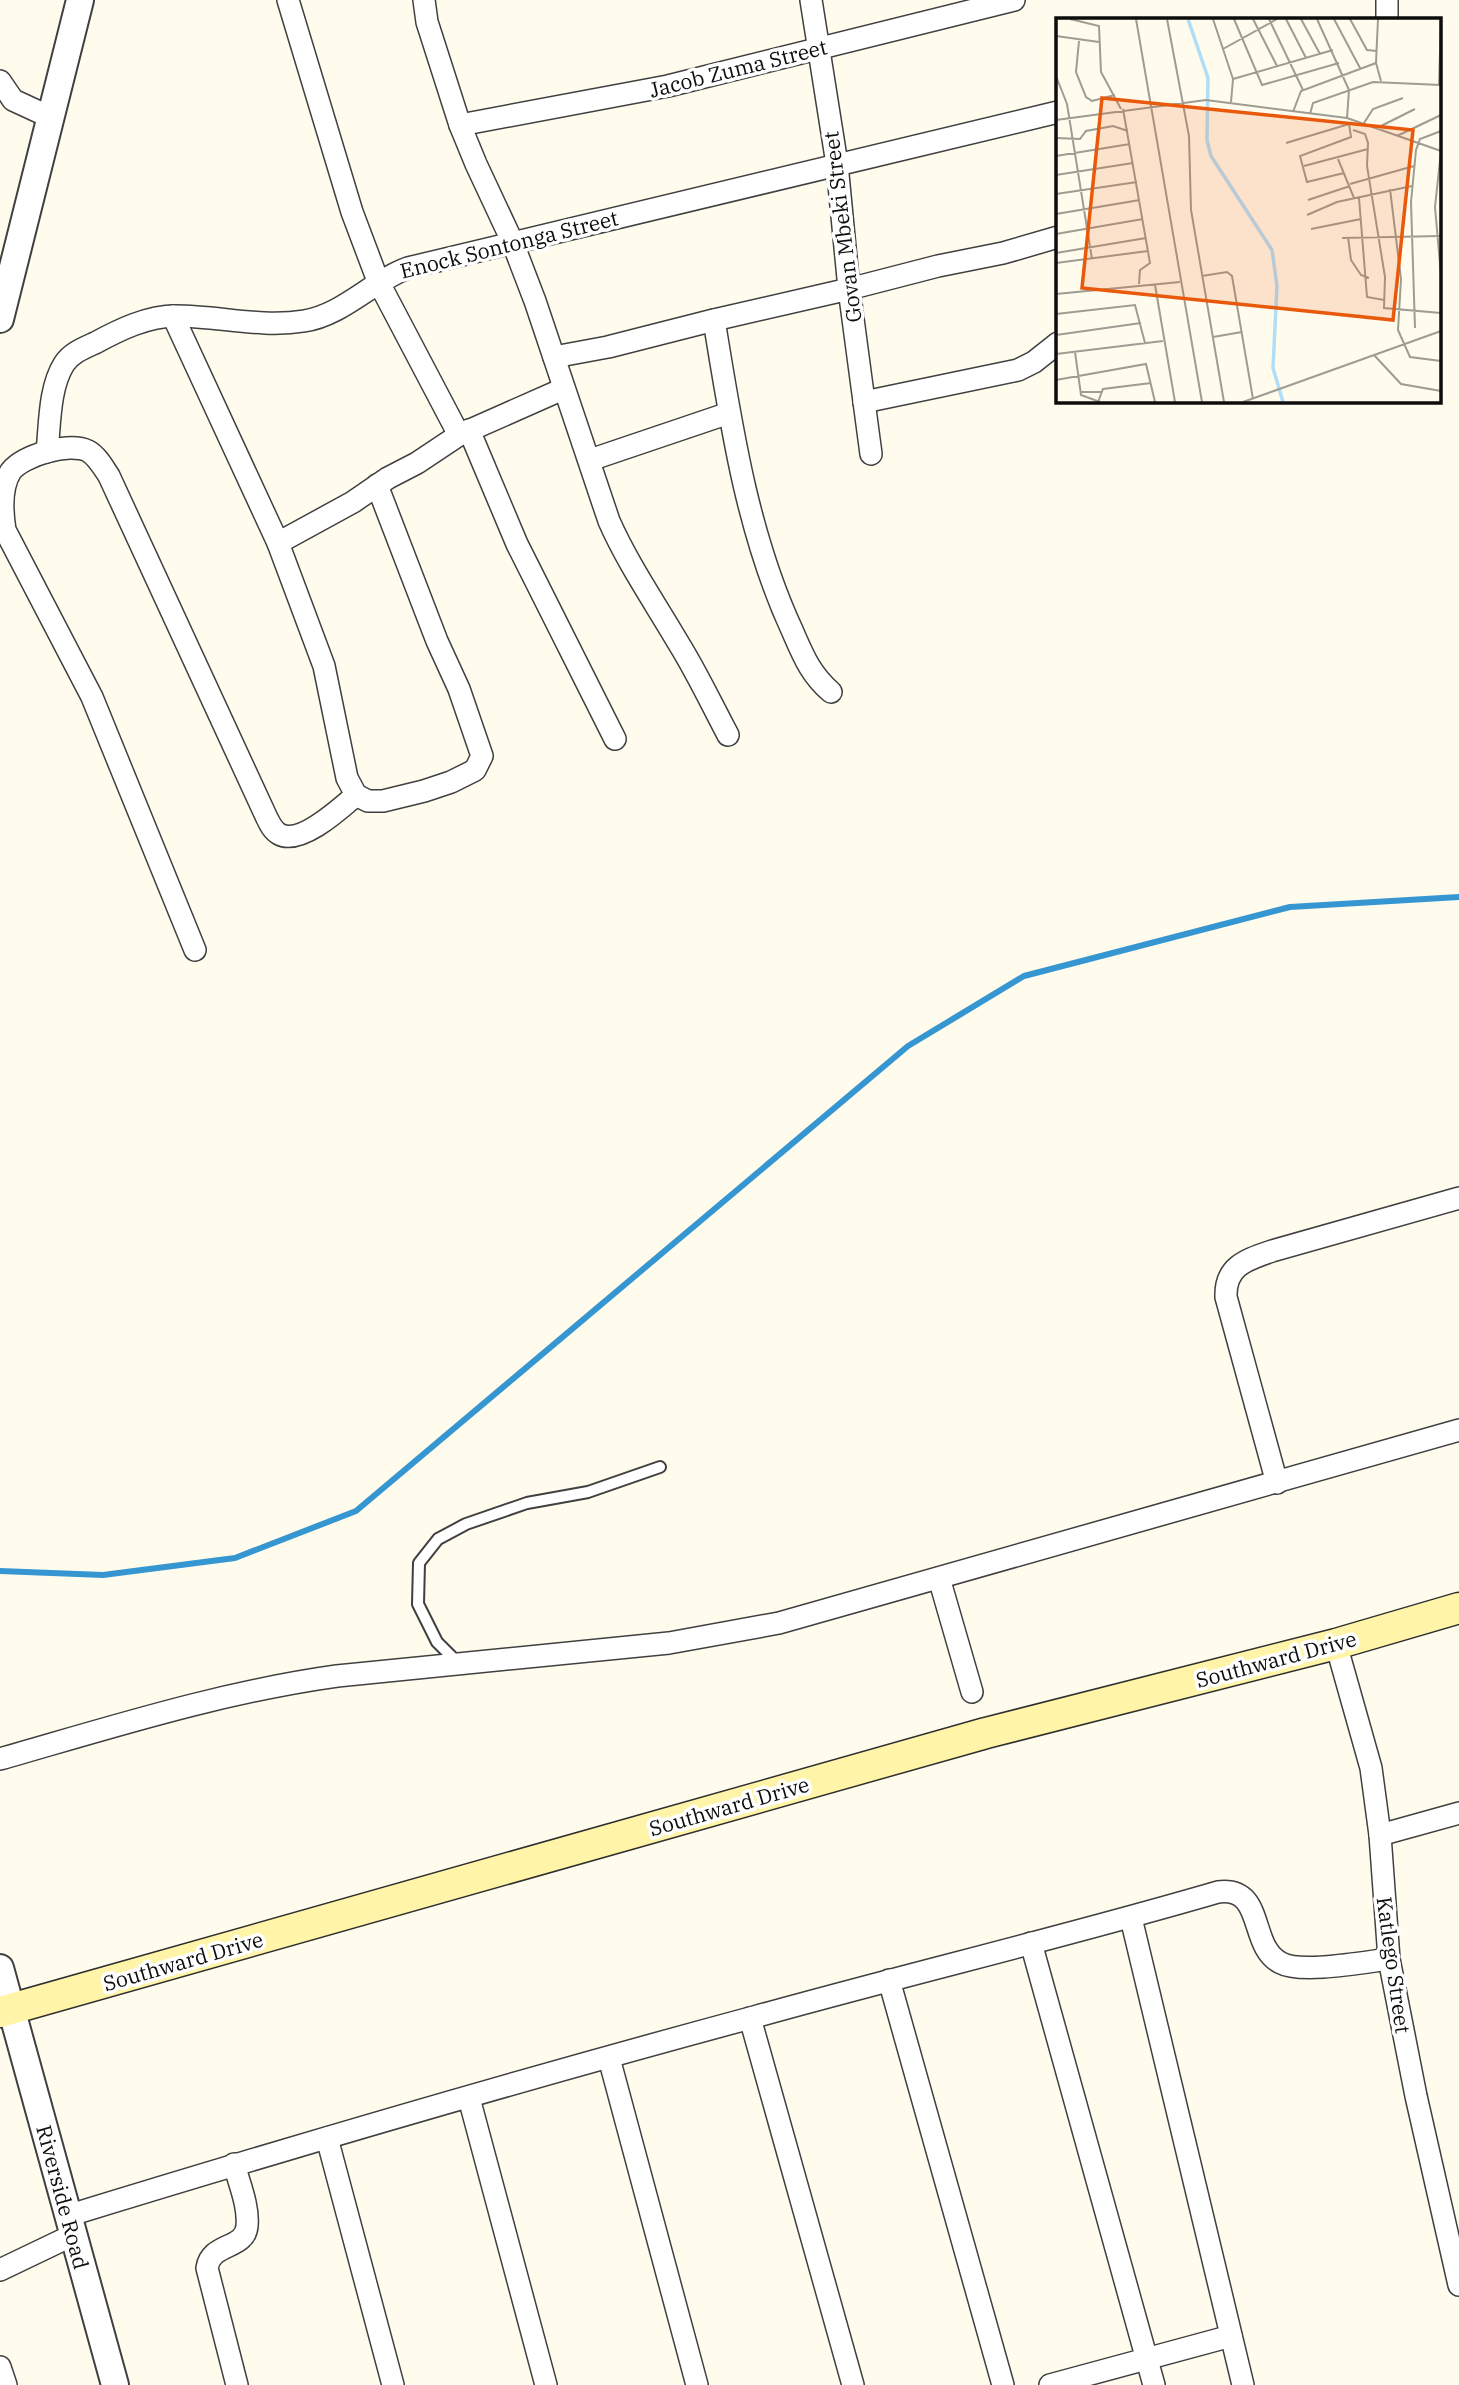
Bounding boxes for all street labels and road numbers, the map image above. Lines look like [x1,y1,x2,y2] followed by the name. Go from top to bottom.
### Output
[646,32,830,104] street label: Jacob Zuma Street
[816,130,868,324] street label: Govan Mbeki Street
[397,203,621,285] street label: Enock Sontonga Street
[1193,1624,1359,1694] street label: Southward Drive
[646,1770,812,1842] street label: Southward Drive
[1371,1895,1417,2035] street label: Katlego Street
[100,1925,266,1997] street label: Southward Drive
[30,2122,96,2272] street label: Riverside Road

